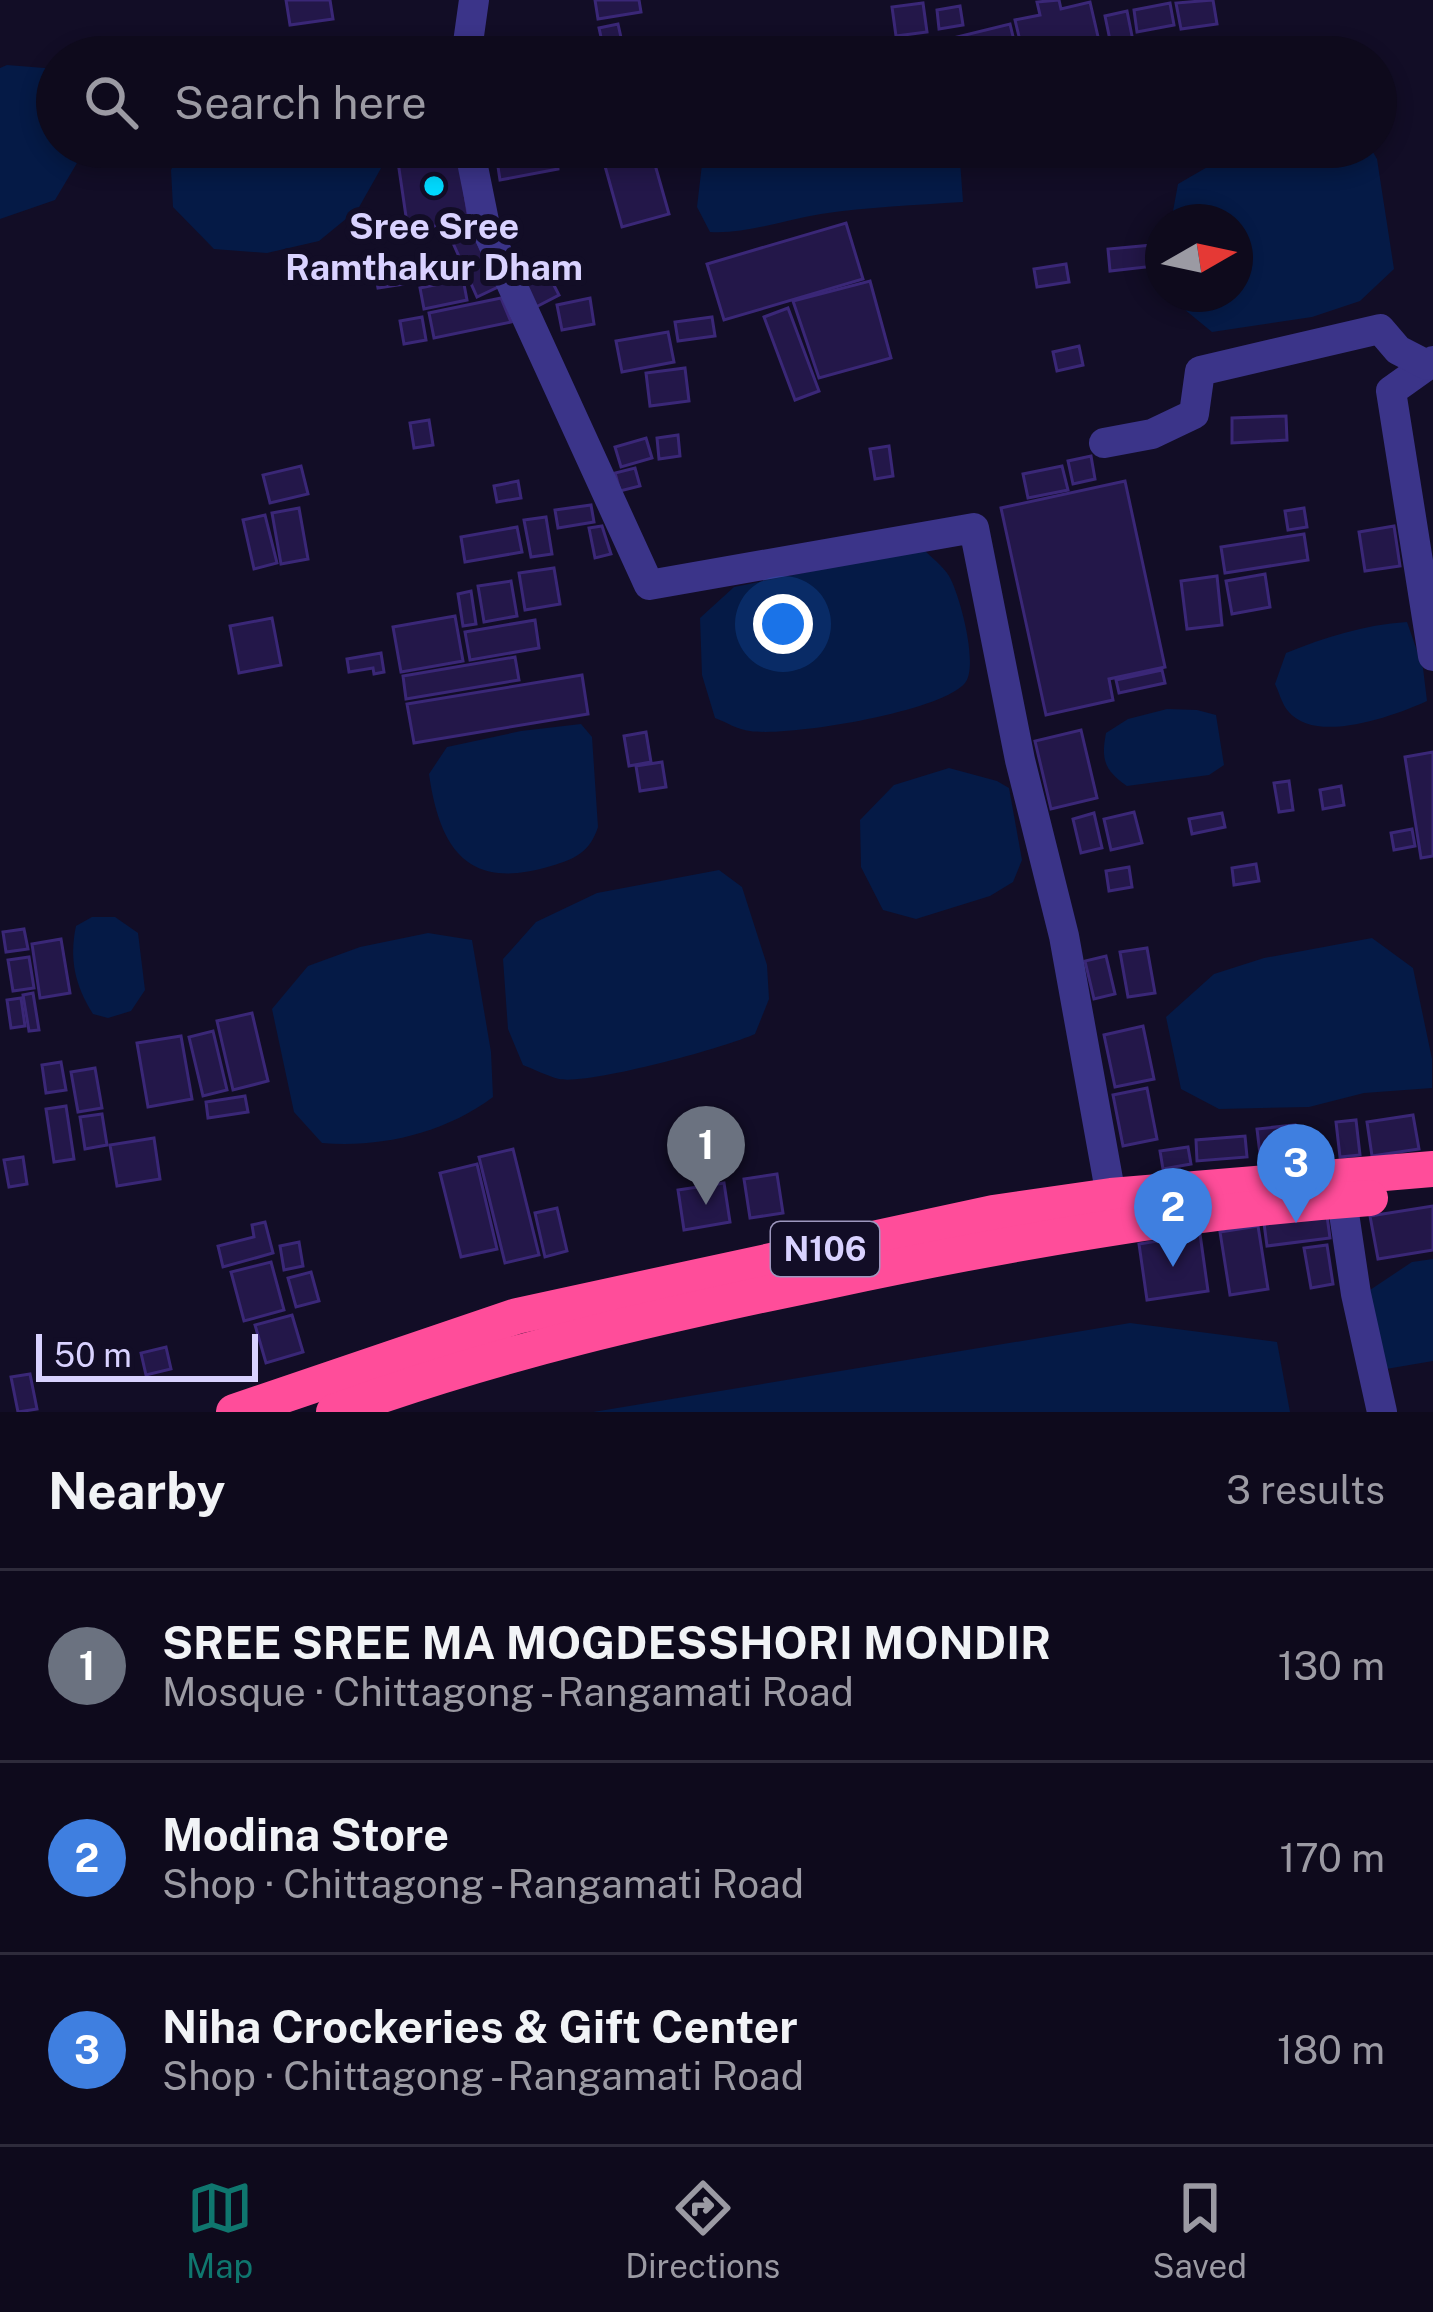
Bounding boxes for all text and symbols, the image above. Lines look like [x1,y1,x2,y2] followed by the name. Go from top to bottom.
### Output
[36,36,1397,168] search box
[78,69,144,135] icon: search
[174,76,427,129] text: Search here
[421,173,447,199] marker: Sree Sree Ramthakur Dham
[1145,204,1253,312] north arrow
[285,205,583,288] place label: Sree Sree Ramthakur Dham
[753,594,813,654] your location
[667,1106,745,1205] pin: 1
[1257,1124,1335,1223] pin: 3
[1134,1168,1212,1267] pin: 2
[771,1222,879,1276] road number: N106
[36,1328,258,1381] scale bar
[54,1336,132,1374] text: 50 m
[48,1461,225,1520] text: Nearby
[1226,1467,1385,1513] text: 3 results
[162,1616,1051,1669] text: SREE SREE MA MOGDESSHORI MONDIR
[79,1643,95,1689] text: 1
[1278,1643,1385,1689] text: 130 m
[162,1669,854,1715] text: Mosque · Chittagong - Rangamati Road
[162,1808,449,1861] text: Modina Store
[75,1835,99,1881] text: 2
[1279,1835,1385,1881] text: 170 m
[162,1861,804,1907] text: Shop · Chittagong - Rangamati Road
[162,2000,798,2053] text: Niha Crockeries & Gift Center
[74,2027,100,2073] text: 3
[1277,2027,1385,2073] text: 180 m
[162,2053,804,2099] text: Shop · Chittagong - Rangamati Road
[186,2175,253,2285] tab: Map
[625,2175,780,2285] tab: Directions
[1153,2175,1247,2285] tab: Saved

